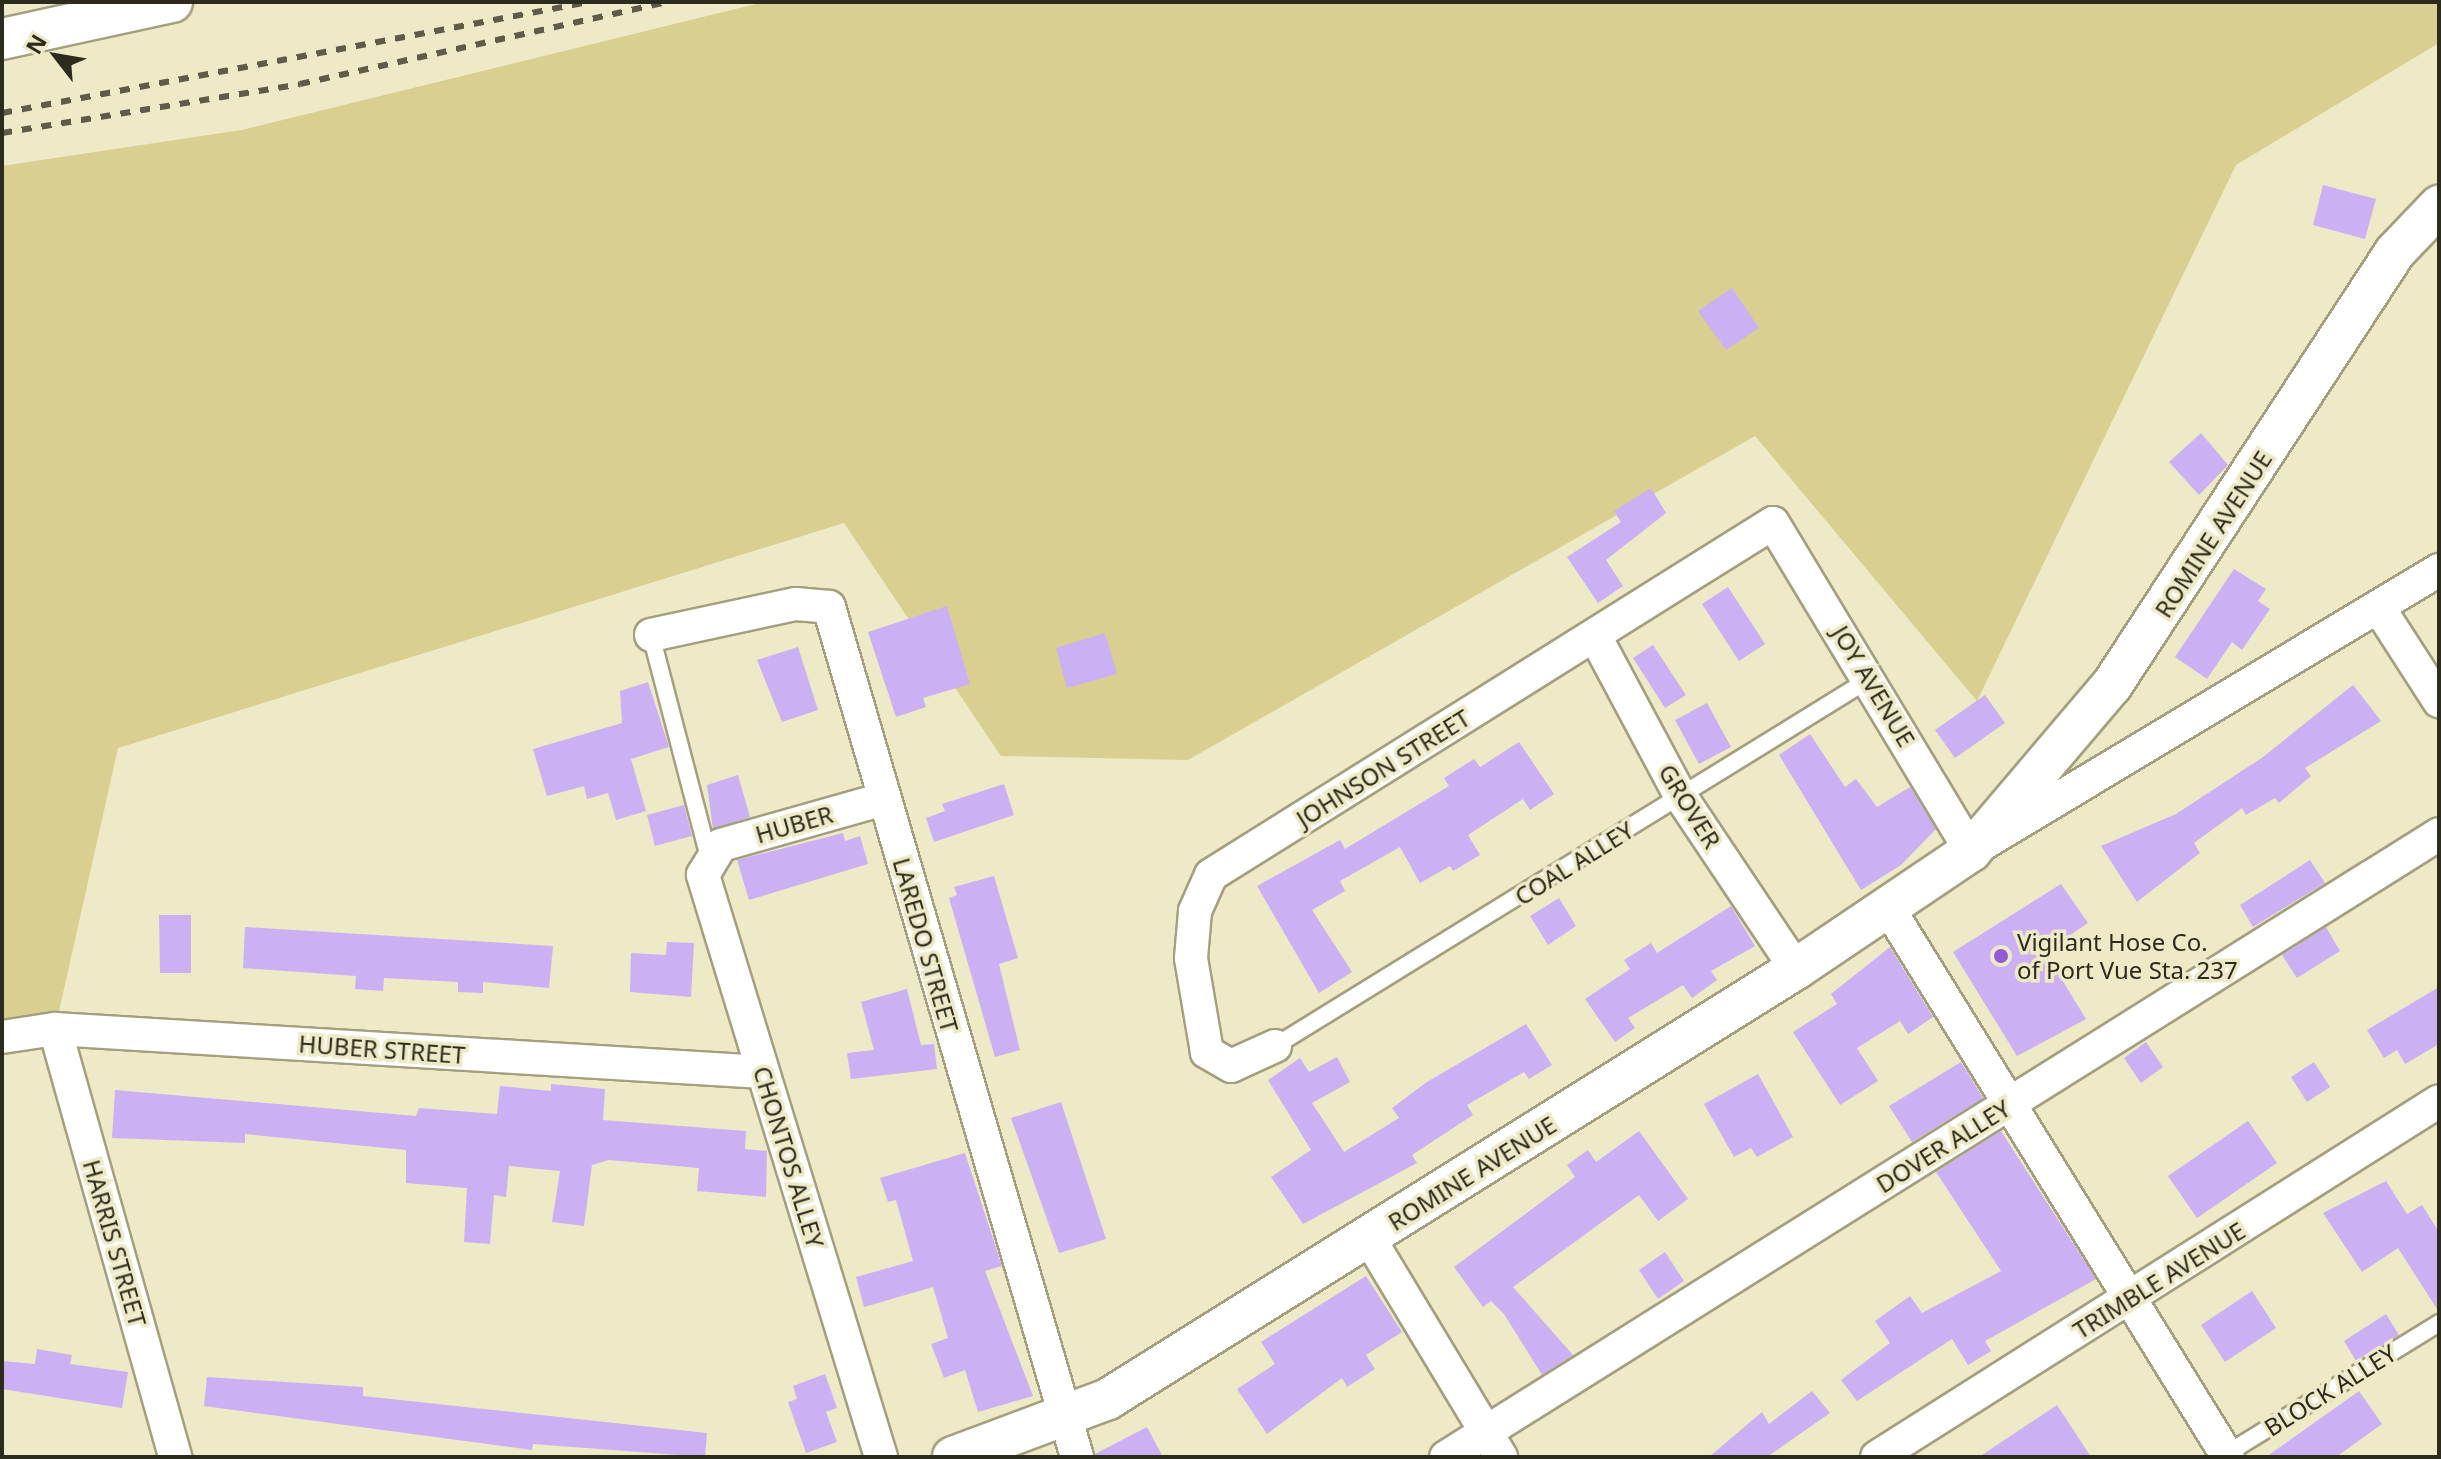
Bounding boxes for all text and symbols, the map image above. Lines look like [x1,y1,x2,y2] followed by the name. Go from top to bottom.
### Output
[16,16,96,96] north arrow
[18,28,53,59] text: N
[2148,445,2278,623] street label: ROMINE AVENUE
[1827,620,1921,752] street label: JOY AVENUE
[1291,703,1475,833] street label: JOHNSON STREET
[1653,759,1727,853] street label: GROVER
[752,799,836,849] street label: HUBER
[1509,815,1639,911] street label: COAL ALLEY
[887,854,965,1036] street label: LAREDO STREET
[2017,928,2238,984] place label: Vigilant Hose Co. of Port Vue Sta. 237
[1992,947,2010,965] marker: Vigilant Hose Co. of Port Vue Sta. 237
[298,1029,466,1069] street label: HUBER STREET
[748,1063,830,1251] street label: CHONTOS ALLEY
[1871,1093,2015,1199] street label: DOVER ALLEY
[1383,1110,1561,1236] street label: ROMINE AVENUE
[77,1156,153,1330] street label: HARRIS STREET
[2068,1216,2250,1344] street label: TRIMBLE AVENUE
[2259,1338,2401,1442] street label: BLOCK ALLEY

